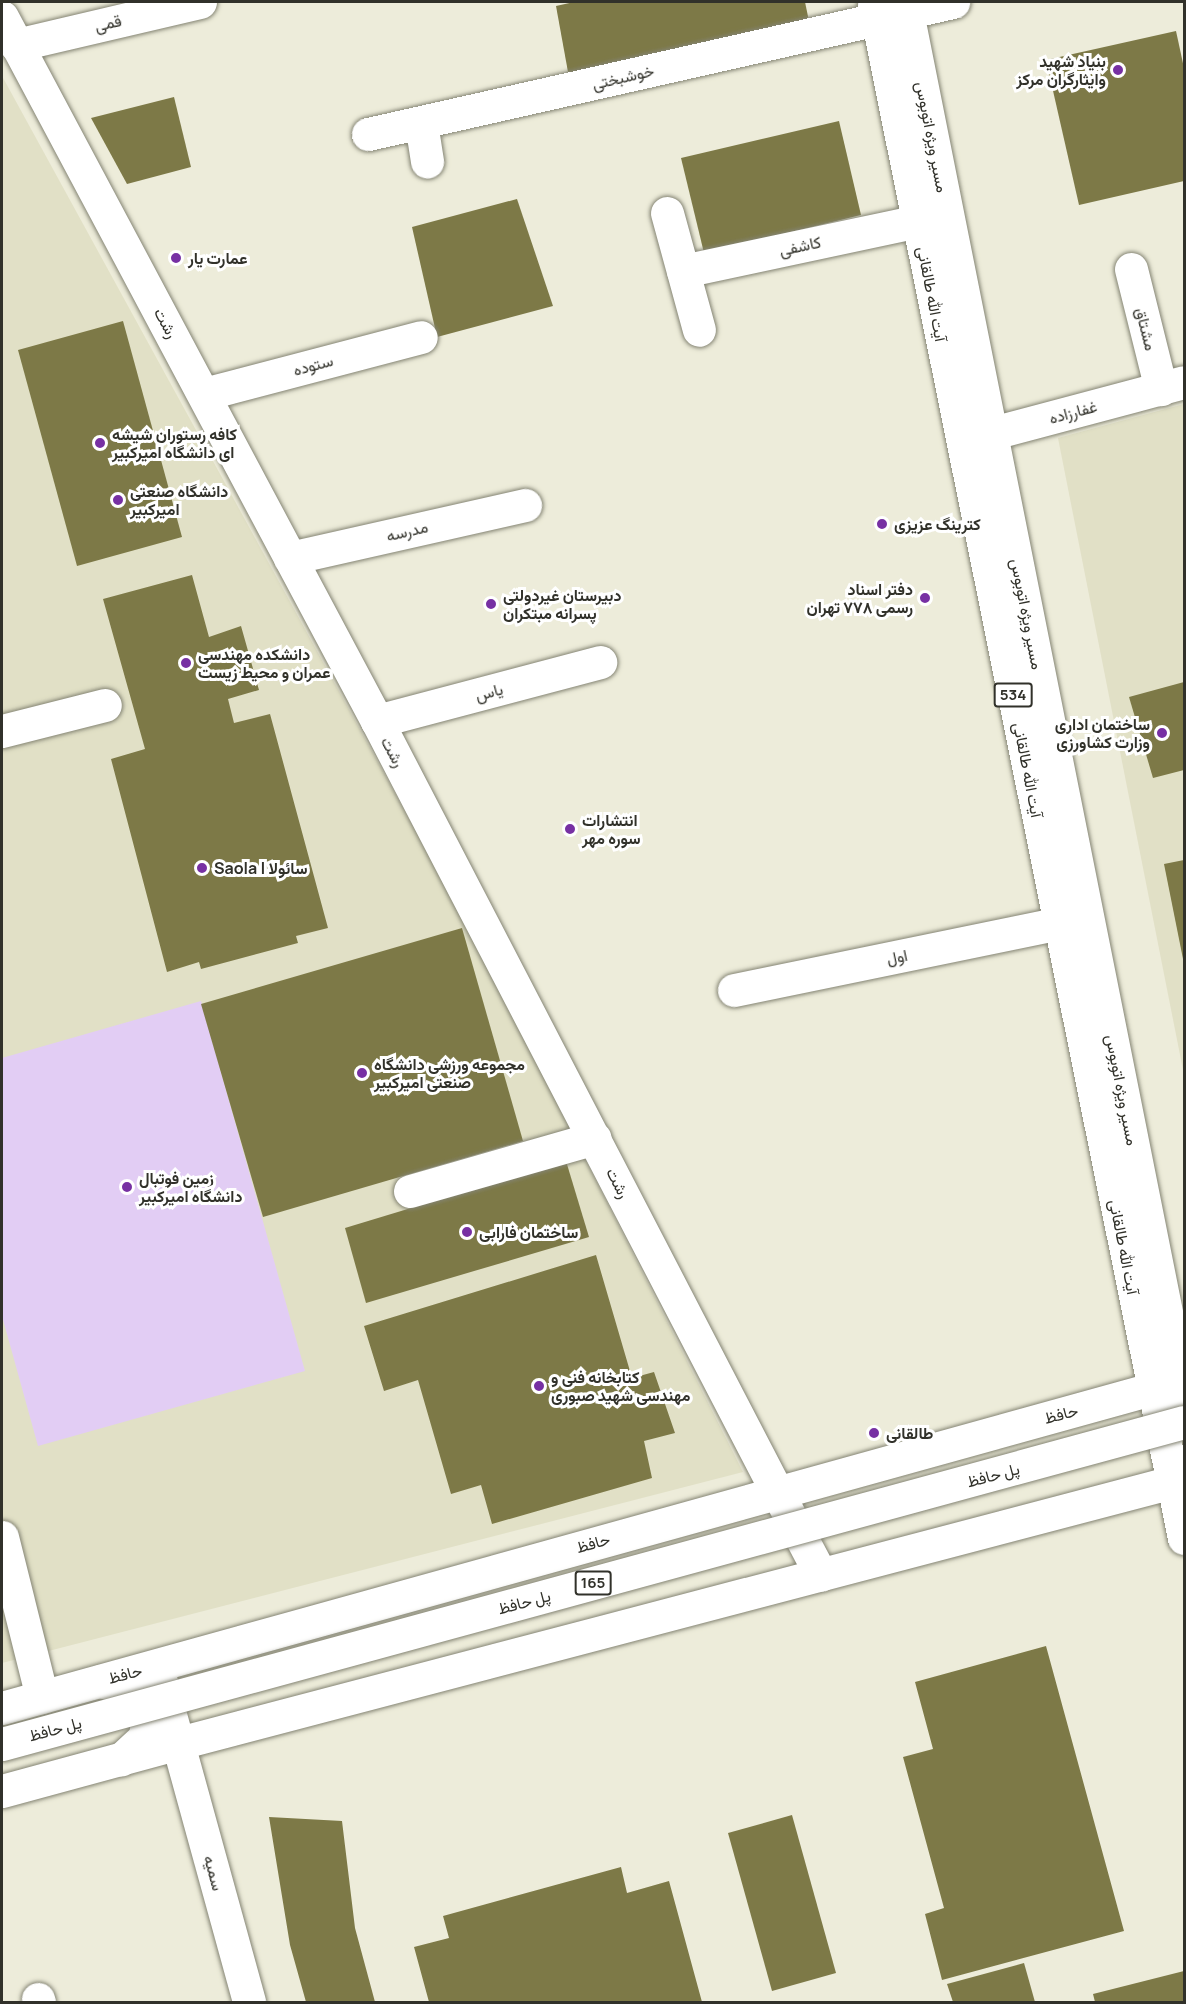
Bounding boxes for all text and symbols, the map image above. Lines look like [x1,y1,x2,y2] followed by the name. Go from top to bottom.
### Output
[93,11,123,35] street label: قمی
[1016,51,1106,89] place label: بنیاد شهید وایثارگران مرکز
[590,61,656,93] street label: خوشبختی
[1111,63,1125,77] marker: بنیاد شهید وایثارگران مرکز
[912,80,952,194] street label: مسیر ویژه اتوبوس
[777,232,823,260] street label: کاشفی
[913,245,951,343] street label: آیت الله طالقانی
[188,248,247,268] place label: عمارت یار
[169,251,183,265] marker: عمارت یار
[150,304,182,342] street label: رشت
[1131,306,1161,352] street label: مشتاق
[291,350,335,380] street label: ستوده
[1047,396,1099,428] street label: غفارزاده
[112,424,237,462] place label: کافه رستوران شیشه ای دانشگاه امیرکبیر
[93,436,107,450] marker: کافه رستوران شیشه ای دانشگاه امیرکبیر
[130,481,228,519] place label: دانشگاه صنعتی امیرکبیر
[111,493,125,507] marker: دانشگاه صنعتی امیرکبیر
[894,514,981,534] place label: کترینگ عزیزی
[384,517,430,545] street label: مدرسه
[875,517,889,531] marker: کترینگ عزیزی
[1007,557,1047,671] street label: مسیر ویژه اتوبوس
[807,579,913,617] place label: دفتر اسناد رسمی ۷۷۸ تهران
[503,585,621,623] place label: دبیرستان غیردولتی پسرانه مبتکران
[918,591,932,605] marker: دفتر اسناد رسمی ۷۷۸ تهران
[484,597,498,611] marker: دبیرستان غیردولتی پسرانه مبتکران
[198,644,330,682] place label: دانشکده مهندسی عمران و محیط زیست
[179,656,193,670] marker: دانشکده مهندسی عمران و محیط زیست
[473,679,505,705] street label: یاس
[994,683,1032,707] road number: 534
[1055,714,1150,752] place label: ساختمان اداری وزارت کشاورزی
[1009,721,1047,819] street label: آیت الله طالقانی
[1155,726,1169,740] marker: ساختمان اداری وزارت کشاورزی
[377,733,409,771] street label: رشت
[582,810,641,848] place label: انتشارات سوره مهر
[563,822,577,836] marker: انتشارات سوره مهر
[214,858,307,878] place label: Saola | سائولا
[195,861,209,875] marker: Saola | سائولا
[885,945,909,969] street label: اول
[1102,1033,1142,1147] street label: مسیر ویژه اتوبوس
[374,1054,525,1092] place label: مجموعه ورزشی دانشگاه صنعتی امیرکبیر
[355,1066,369,1080] marker: مجموعه ورزشی دانشگاه صنعتی امیرکبیر
[602,1165,634,1201] street label: رشت
[139,1168,242,1206] place label: زمین فوتبال دانشگاه امیرکبیر
[120,1180,134,1194] marker: زمین فوتبال دانشگاه امیرکبیر
[1105,1198,1143,1296] street label: آیت الله طالقانی
[479,1222,578,1242] place label: ساختمان فارابی
[460,1225,474,1239] marker: ساختمان فارابی
[551,1367,690,1405] place label: کتابخانه فنی و مهندسی شهید صبوری
[532,1379,546,1393] marker: کتابخانه فنی و مهندسی شهید صبوری
[1042,1400,1080,1428] street label: حافظ
[886,1423,933,1443] place label: طالقانی
[867,1426,881,1440] marker: طالقانی
[964,1459,1022,1491] street label: پل حافظ
[574,1529,612,1557] street label: حافظ
[574,1571,612,1595] road number: 165
[495,1586,553,1618] street label: پل حافظ
[106,1660,144,1688] street label: حافظ
[26,1713,84,1745] street label: پل حافظ
[200,1853,228,1893] street label: سمیه

